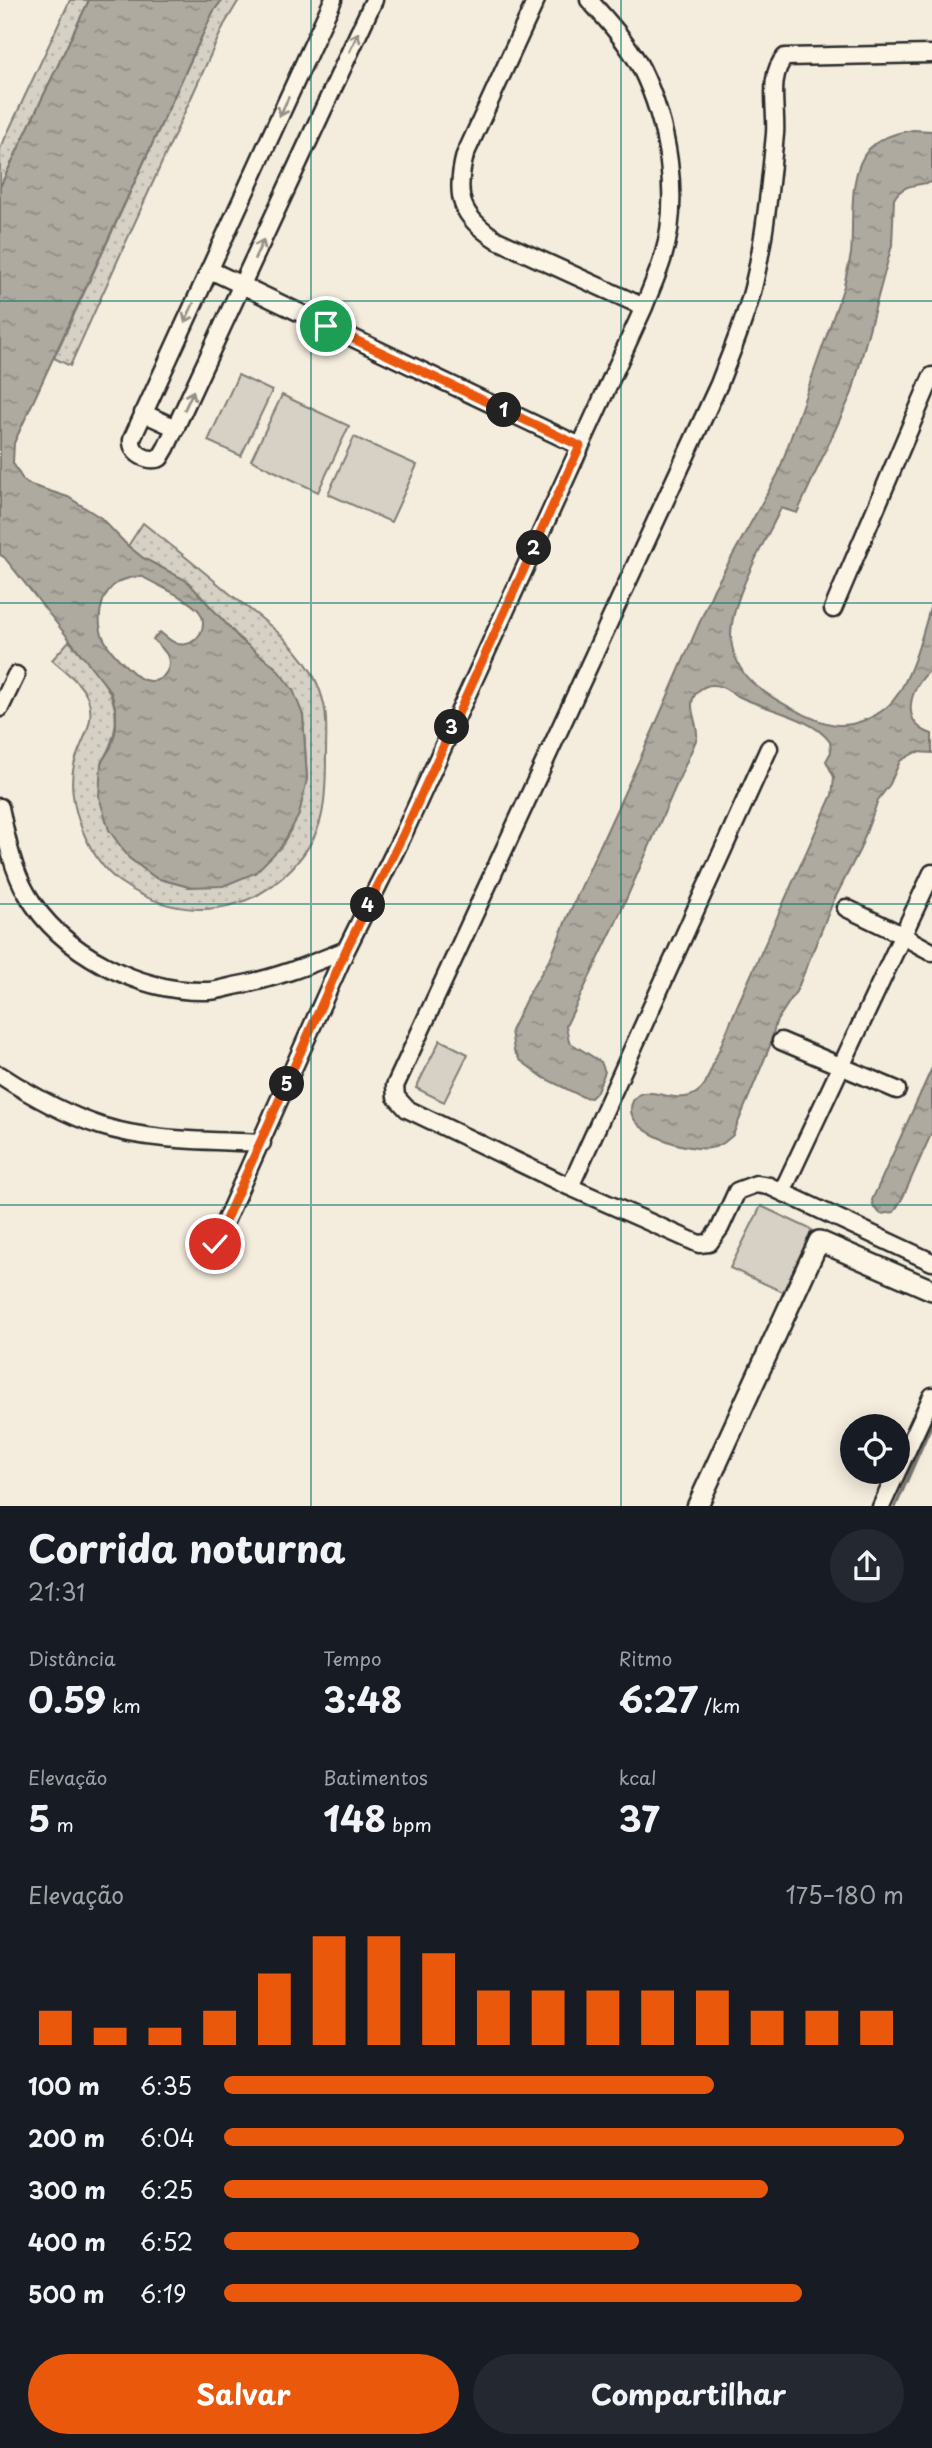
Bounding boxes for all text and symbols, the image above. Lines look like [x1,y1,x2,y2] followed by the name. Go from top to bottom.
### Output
[348,32,361,53] one-way arrow
[277,95,290,117] one-way arrow
[253,239,266,260] one-way arrow
[296,296,356,356] pin
[182,302,195,323] one-way arrow
[307,307,345,345] icon: arrive
[182,390,196,411] one-way arrow
[486,392,522,428] pin: 1
[499,395,508,423] text: 1
[516,530,552,566] pin: 2
[527,533,540,561] text: 2
[434,710,470,744] pin: 3
[445,712,458,740] text: 3
[350,888,386,922] pin: 4
[361,890,374,918] text: 4
[270,1066,304,1102] pin: 5
[280,1069,293,1097] text: 5
[185,1214,245,1274] pin
[196,1225,234,1263] icon: check
[840,1414,910,1484] map controls
[840,1414,910,1484] button: locate
[28,1519,346,1576] text: Corrida noturna
[830,1529,904,1603] button: share
[28,1574,85,1609] text: 21:31
[28,1644,116,1672] text: Distância
[323,1644,381,1672] text: Tempo
[619,1644,672,1672] text: Ritmo
[28,1672,106,1725] text: 0.59
[323,1672,403,1725] text: 3:48
[619,1672,698,1725] text: 6:27
[106,1691,141,1719] text: km
[698,1691,740,1719] text: /km
[28,1763,107,1791] text: Elevação
[323,1763,428,1791] text: Batimentos
[619,1763,657,1791] text: kcal
[28,1791,50,1844] text: 5
[323,1791,386,1844] text: 148
[619,1791,660,1844] text: 37
[50,1810,74,1838] text: m
[386,1810,432,1838] text: bpm
[28,1877,124,1912] text: Elevação
[785,1877,904,1912] text: 175–180 m
[28,2068,100,2103] text: 100 m
[140,2068,192,2103] text: 6:35
[28,2120,105,2155] text: 200 m
[140,2120,195,2155] text: 6:04
[28,2172,106,2207] text: 300 m
[140,2172,193,2207] text: 6:25
[28,2224,106,2259] text: 400 m
[140,2224,193,2259] text: 6:52
[28,2276,105,2311] text: 500 m
[140,2276,186,2311] text: 6:19
[28,2354,459,2434] button: Salvar
[473,2354,904,2434] button: Compartilhar

